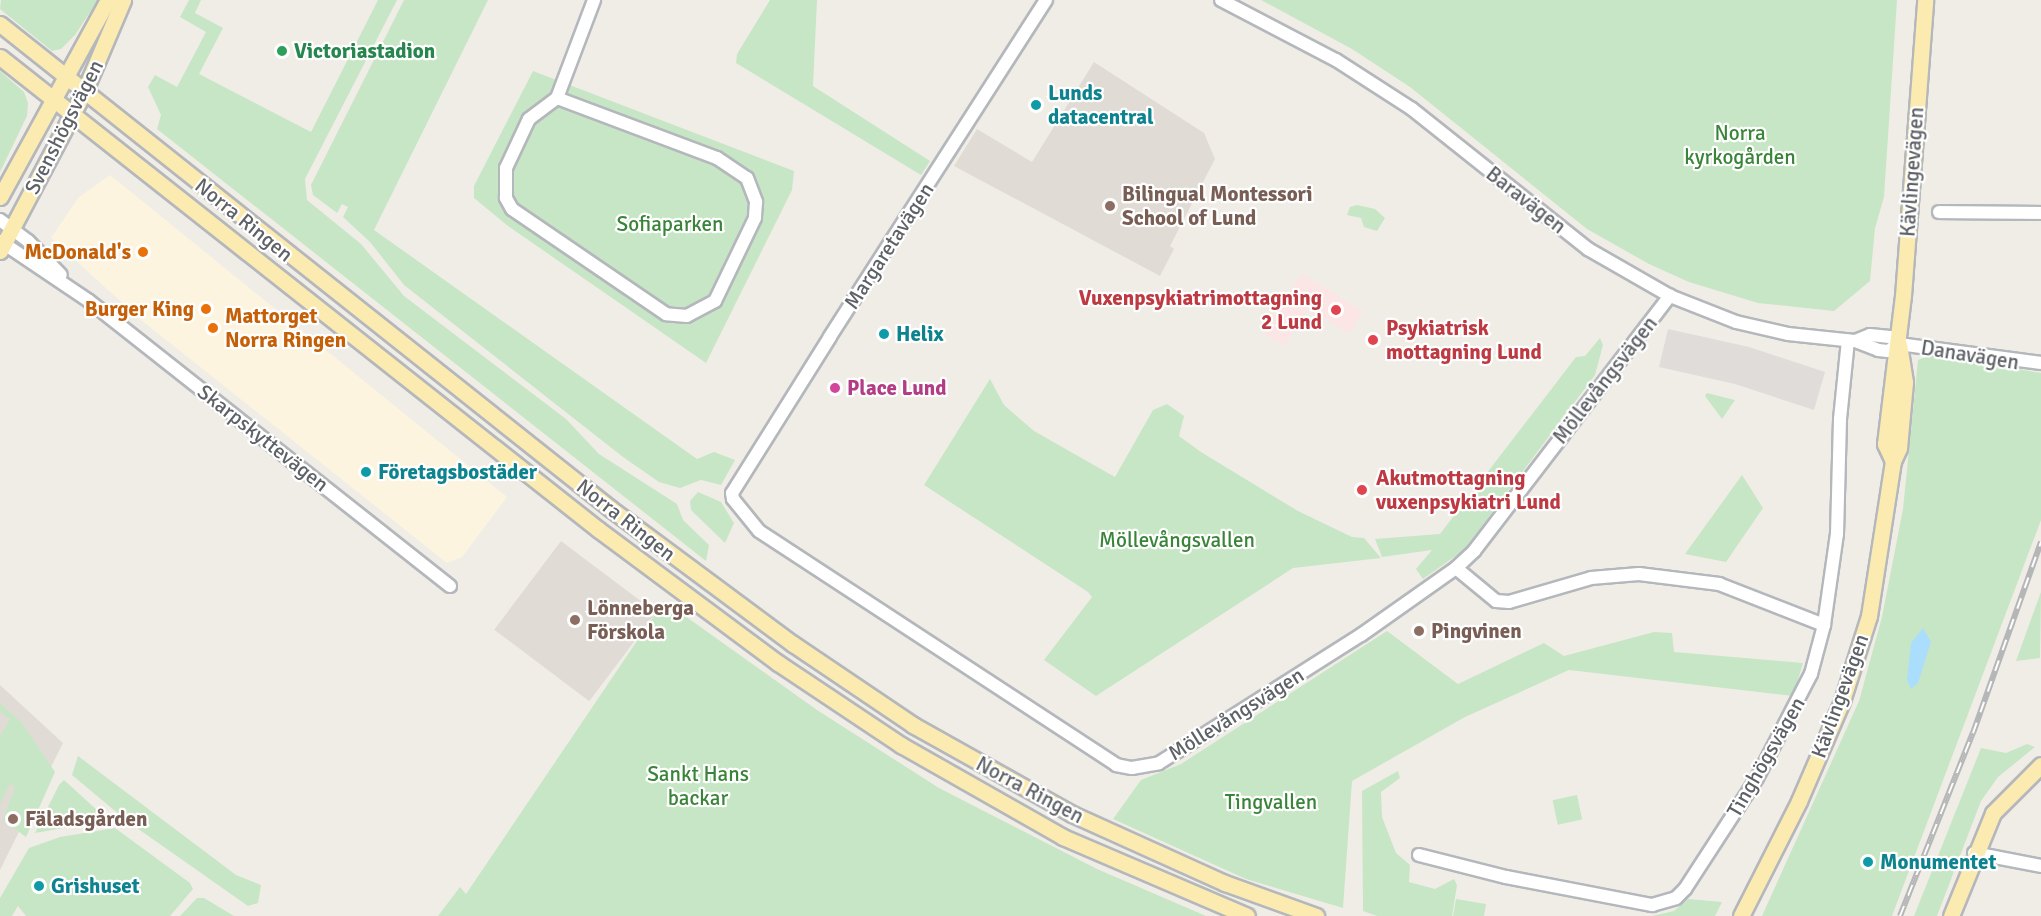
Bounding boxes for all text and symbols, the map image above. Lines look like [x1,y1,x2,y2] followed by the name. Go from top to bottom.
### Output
[294,38,435,64] place label: Victoriastadion
[275,44,289,58] marker: Victoriastadion
[19,56,109,198] street label: Svenshögsvägen
[1048,80,1154,130] place label: Lunds datacentral
[1029,98,1043,112] marker: Lunds datacentral
[1895,106,1929,238] street label: Kävlingevägen
[1684,120,1796,170] park label: Norra kyrkogården
[1481,161,1571,239] street label: Baravägen
[190,173,298,267] street label: Norra Ringen
[839,178,939,314] street label: Margaretavägen
[1122,181,1313,231] place label: Bilingual Montessori School of Lund
[1103,199,1117,213] marker: Bilingual Montessori School of Lund
[617,211,723,237] park label: Sofiaparken
[24,239,131,265] place label: McDonald's
[136,245,150,259] marker: McDonald's
[1079,285,1322,335] place label: Vuxenpsykiatrimottagning 2 Lund
[85,296,194,322] place label: Burger King
[1327,301,1345,319] marker: Vuxenpsykiatrimottagning 2 Lund
[199,302,213,316] marker: Burger King
[225,303,346,353] place label: Mattorget Norra Ringen
[1547,311,1663,449] street label: Möllevångsvägen
[1386,315,1542,365] place label: Psykiatrisk mottagning Lund
[206,321,220,335] marker: Mattorget Norra Ringen
[896,321,943,347] place label: Helix
[877,327,891,341] marker: Helix
[1364,331,1382,349] marker: Psykiatrisk mottagning Lund
[1919,335,2021,375] street label: Danavägen
[847,375,947,401] place label: Place Lund
[192,379,334,497] street label: Skarpskyttevägen
[828,381,842,395] marker: Place Lund
[378,459,537,485] place label: Företagsbostäder
[359,465,373,479] marker: Företagsbostäder
[1376,465,1561,515] place label: Akutmottagning vuxenpsykiatri Lund
[572,474,680,566] street label: Norra Ringen
[1353,481,1371,499] marker: Akutmottagning vuxenpsykiatri Lund
[1099,527,1255,553] park label: Möllevångsvallen
[587,595,694,645] place label: Lönneberga Förskola
[568,613,582,627] marker: Lönneberga Förskola
[1431,618,1522,644] place label: Pingvinen
[1412,624,1426,638] marker: Pingvinen
[1806,631,1874,761] street label: Kävlingevägen
[1164,662,1308,766] street label: Möllevångsvägen
[1722,693,1810,821] street label: Tinghögsvägen
[972,751,1088,829] street label: Norra Ringen
[647,761,749,811] park label: Sankt Hans backar
[1225,789,1317,815] park label: Tingvallen
[25,806,147,832] place label: Fäladsgården
[6,812,20,826] marker: Fäladsgården
[1880,849,1996,875] place label: Monumentet
[1861,855,1875,869] marker: Monumentet
[51,873,140,899] place label: Grishuset
[32,879,46,893] marker: Grishuset

